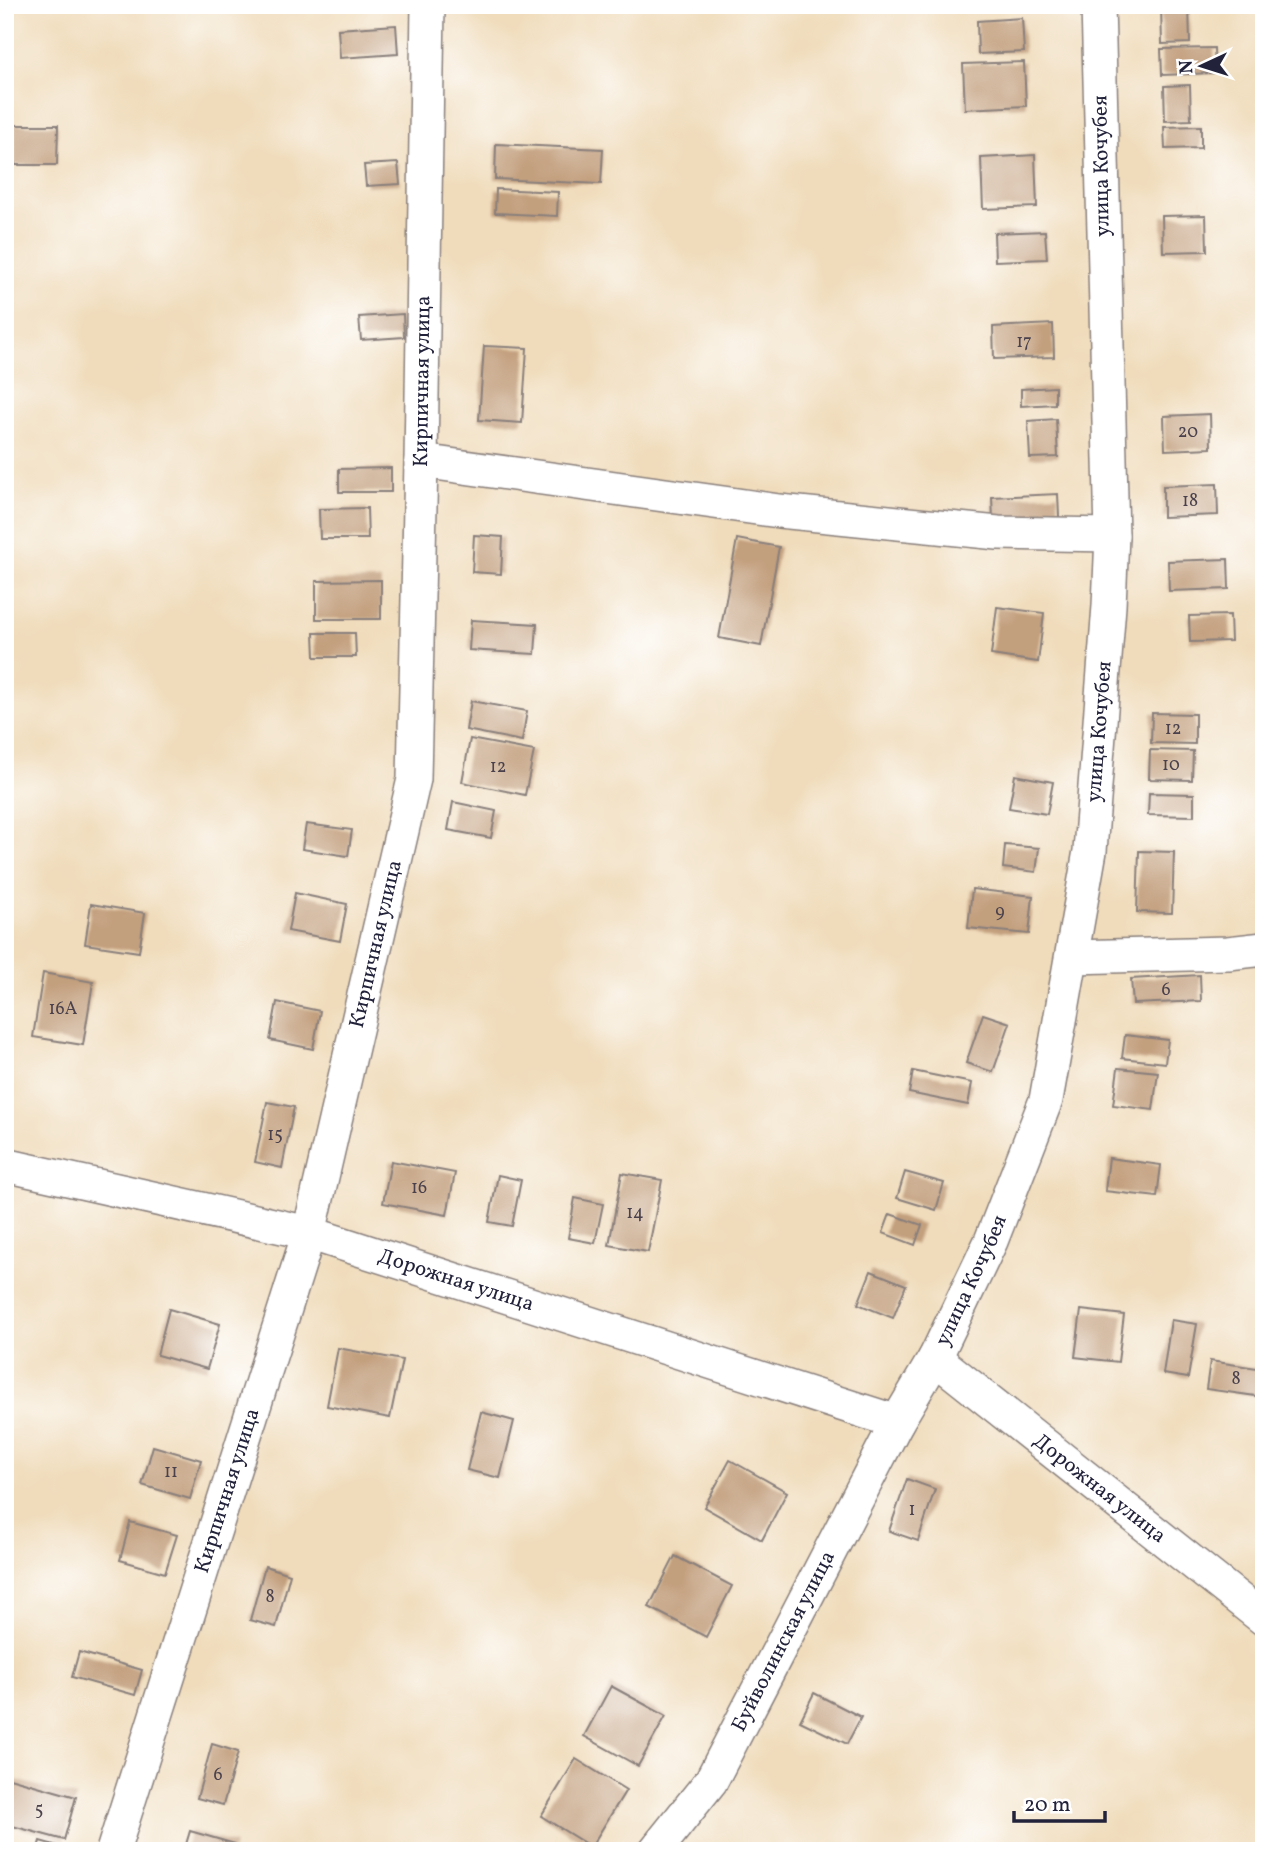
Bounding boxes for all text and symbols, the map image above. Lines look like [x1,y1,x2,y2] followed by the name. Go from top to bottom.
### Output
[1168,32,1238,102] north arrow
[1174,59,1200,75] text: N
[1086,95,1118,237] street label: улица Кочубея
[406,295,438,467] street label: Кирпичная улица
[1016,330,1032,355] house number: 17
[1178,420,1198,445] house number: 20
[1182,489,1198,514] house number: 18
[1079,660,1119,803] street label: улица Кочубея
[1165,717,1181,742] house number: 12
[1162,753,1180,778] house number: 10
[490,755,506,780] house number: 12
[342,857,409,1031] street label: Кирпичная улица
[995,900,1005,925] house number: 9
[1161,978,1171,1003] house number: 6
[49,997,78,1022] house number: 16А
[267,1123,283,1148] house number: 15
[411,1176,427,1201] house number: 16
[626,1201,644,1226] house number: 14
[928,1211,1014,1351] street label: улица Кочубея
[374,1242,538,1319] street label: Дорожная улица
[1231,1367,1241,1392] house number: 8
[187,1404,267,1577] street label: Кирпичная улица
[1027,1427,1172,1550] street label: Дорожная улица
[164,1460,178,1485] house number: 11
[909,1498,915,1523] house number: 1
[724,1546,842,1737] street label: Буйволинская улица
[265,1585,275,1610] house number: 8
[213,1763,223,1788] house number: 6
[1014,1779,1104,1823] scale bar
[1024,1791,1070,1820] text: 20 m
[35,1798,43,1823] house number: 5

